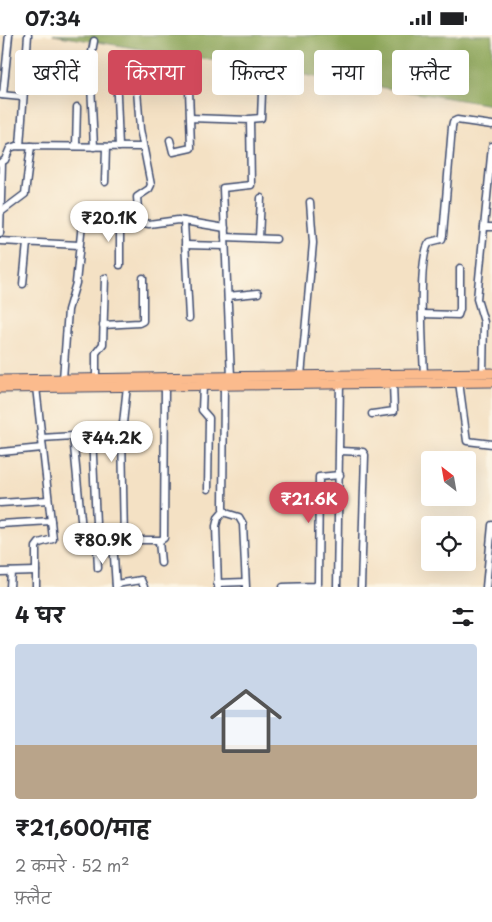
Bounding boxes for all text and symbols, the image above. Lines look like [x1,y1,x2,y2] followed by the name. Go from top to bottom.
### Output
[25,4,81,32] text: 07:34
[15,50,98,95] chip: खरीदें
[108,50,202,95] chip: किराया
[212,50,304,95] chip: फ़िल्टर
[314,50,382,95] chip: नया
[392,50,469,95] chip: फ़्लैट
[68,201,150,243] pin: ₹20.1K
[81,205,137,229] text: ₹20.1K
[71,421,153,463] pin: ₹44.2K
[82,425,142,449] text: ₹44.2K
[421,451,476,506] north arrow
[421,451,476,571] map controls
[268,481,350,524] pin: ₹21.6K
[280,486,338,510] text: ₹21.6K
[421,516,476,571] button: locate
[62,523,144,565] pin: ₹80.9K
[74,527,132,551] text: ₹80.9K
[15,598,64,630] text: 4 घर
[449,603,477,631] icon: filters
[201,676,291,766] icon: home
[15,811,150,843] text: ₹21,600/माह
[15,853,130,877] text: 2 कमरे · 52 m²
[15,885,51,909] text: फ़्लैट

